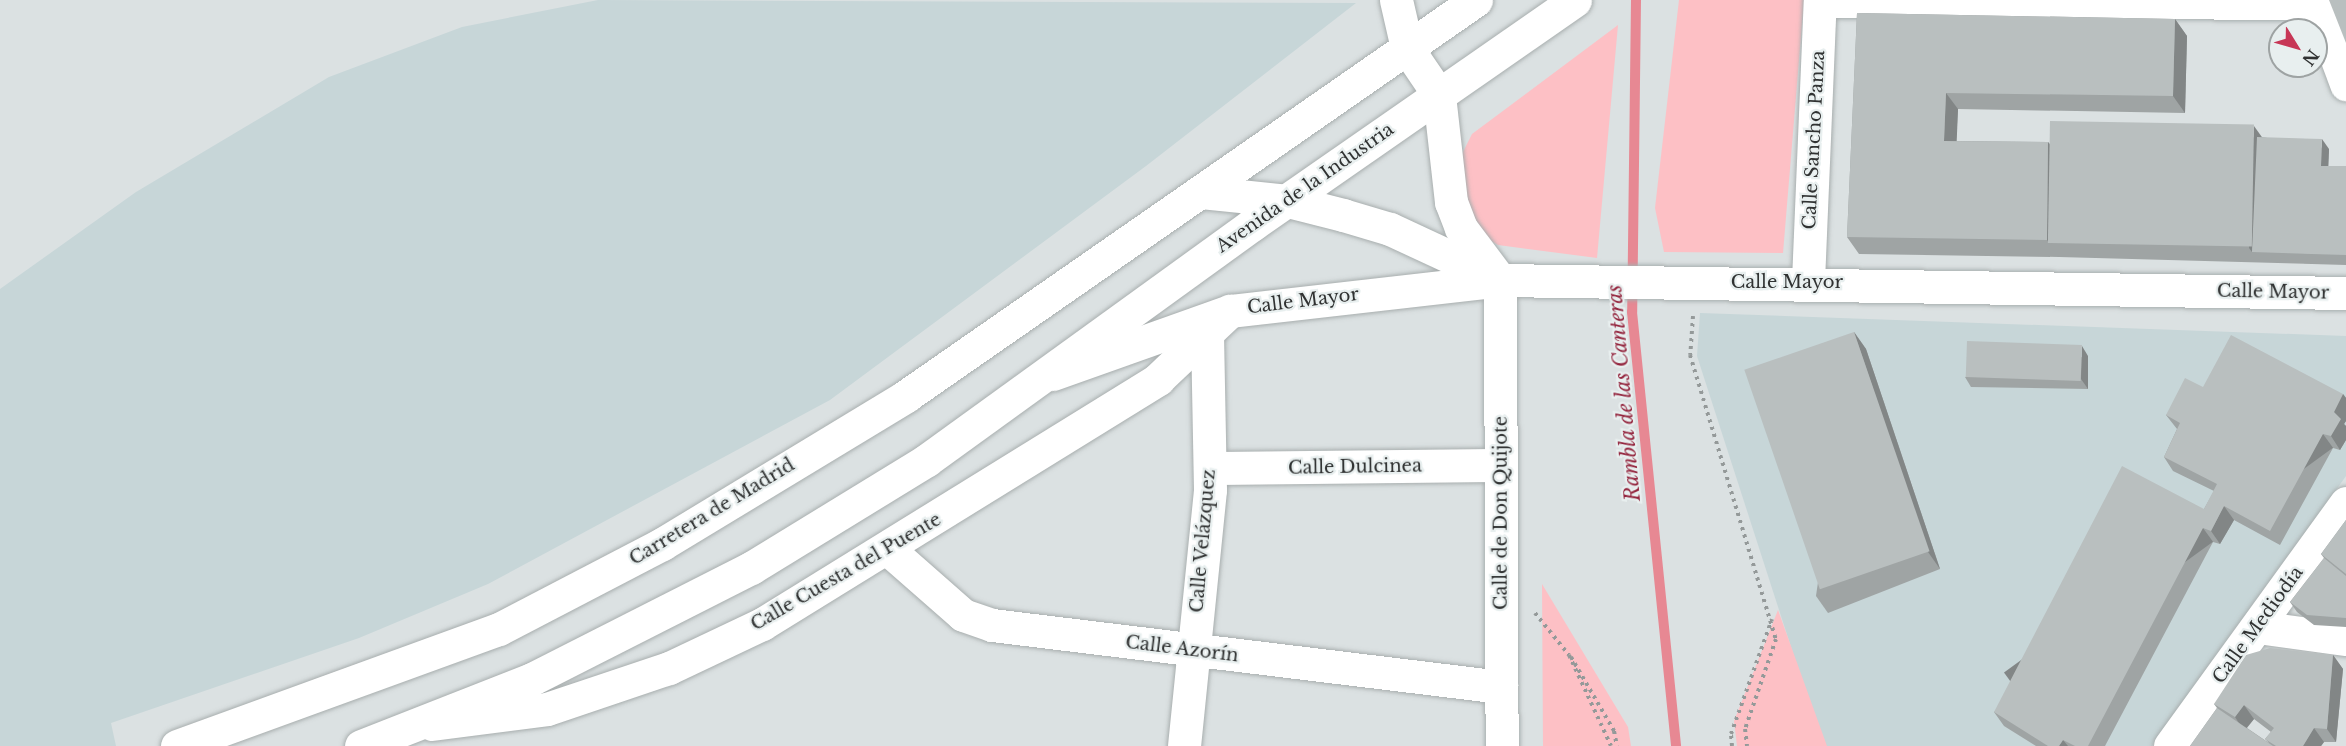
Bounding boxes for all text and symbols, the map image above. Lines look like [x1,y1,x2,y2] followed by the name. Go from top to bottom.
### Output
[2268,18,2328,78] north arrow
[2298,46,2323,70] text: N
[1799,50,1829,230] street label: Calle Sancho Panza
[1212,118,1398,258] street label: Avenida de la Industria
[1731,271,1843,293] street label: Calle Mayor
[2217,280,2329,304] street label: Calle Mayor
[1246,283,1360,319] street label: Calle Mayor
[1603,283,1645,503] water label: Rambla de las Canteras
[1490,416,1512,610] street label: Calle de Don Quijote
[626,454,798,570] street label: Carretera de Madrid
[1288,455,1422,479] street label: Calle Dulcinea
[1186,468,1220,614] street label: Calle Velázquez
[747,509,945,635] street label: Calle Cuesta del Puente
[2208,562,2308,688] street label: Calle Mediodía
[1124,631,1240,667] street label: Calle Azorín

